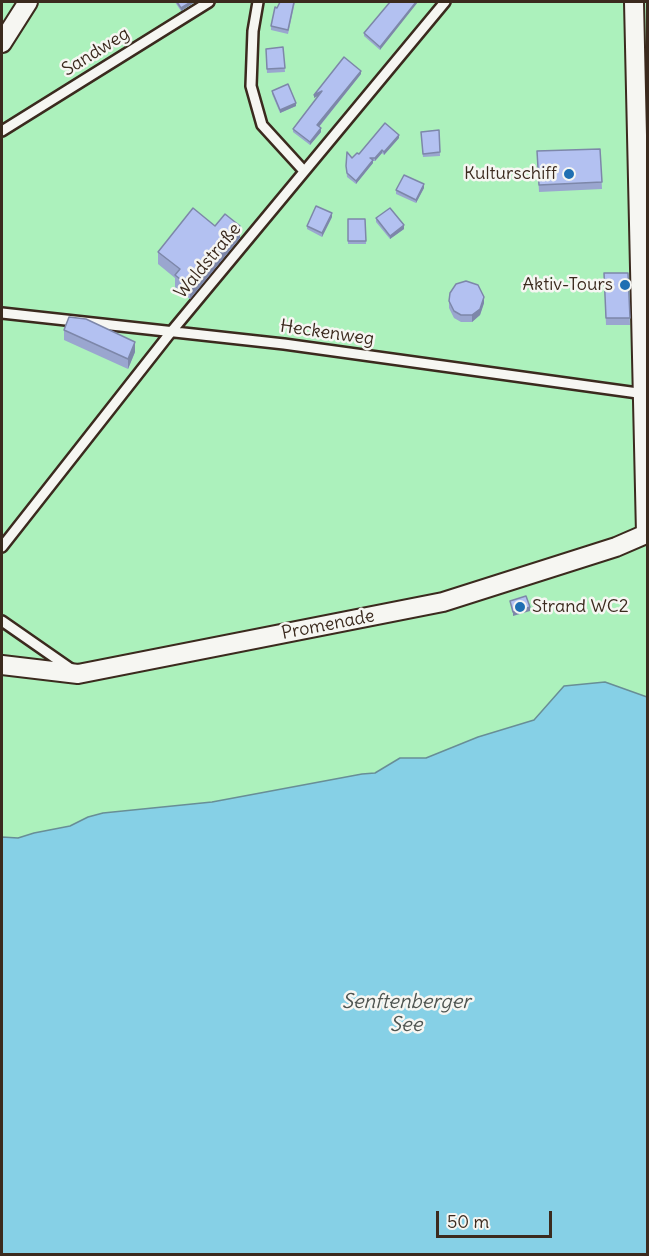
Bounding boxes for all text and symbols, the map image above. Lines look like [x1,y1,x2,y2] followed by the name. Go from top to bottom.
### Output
[58,23,134,81] street label: Sandweg
[464,163,557,185] place label: Kulturschiff
[562,167,576,181] marker: Kulturschiff
[170,219,246,303] street label: Waldstraße
[523,274,613,296] place label: Aktiv-Tours
[618,278,632,292] marker: Aktiv-Tours
[279,316,375,350] street label: Heckenweg
[532,596,629,618] place label: Strand WC2
[513,600,527,614] marker: Strand WC2
[280,605,376,645] street label: Promenade
[342,990,470,1037] water label: Senftenberger See
[439,1199,554,1237] scale bar
[447,1210,489,1233] text: 50 m

